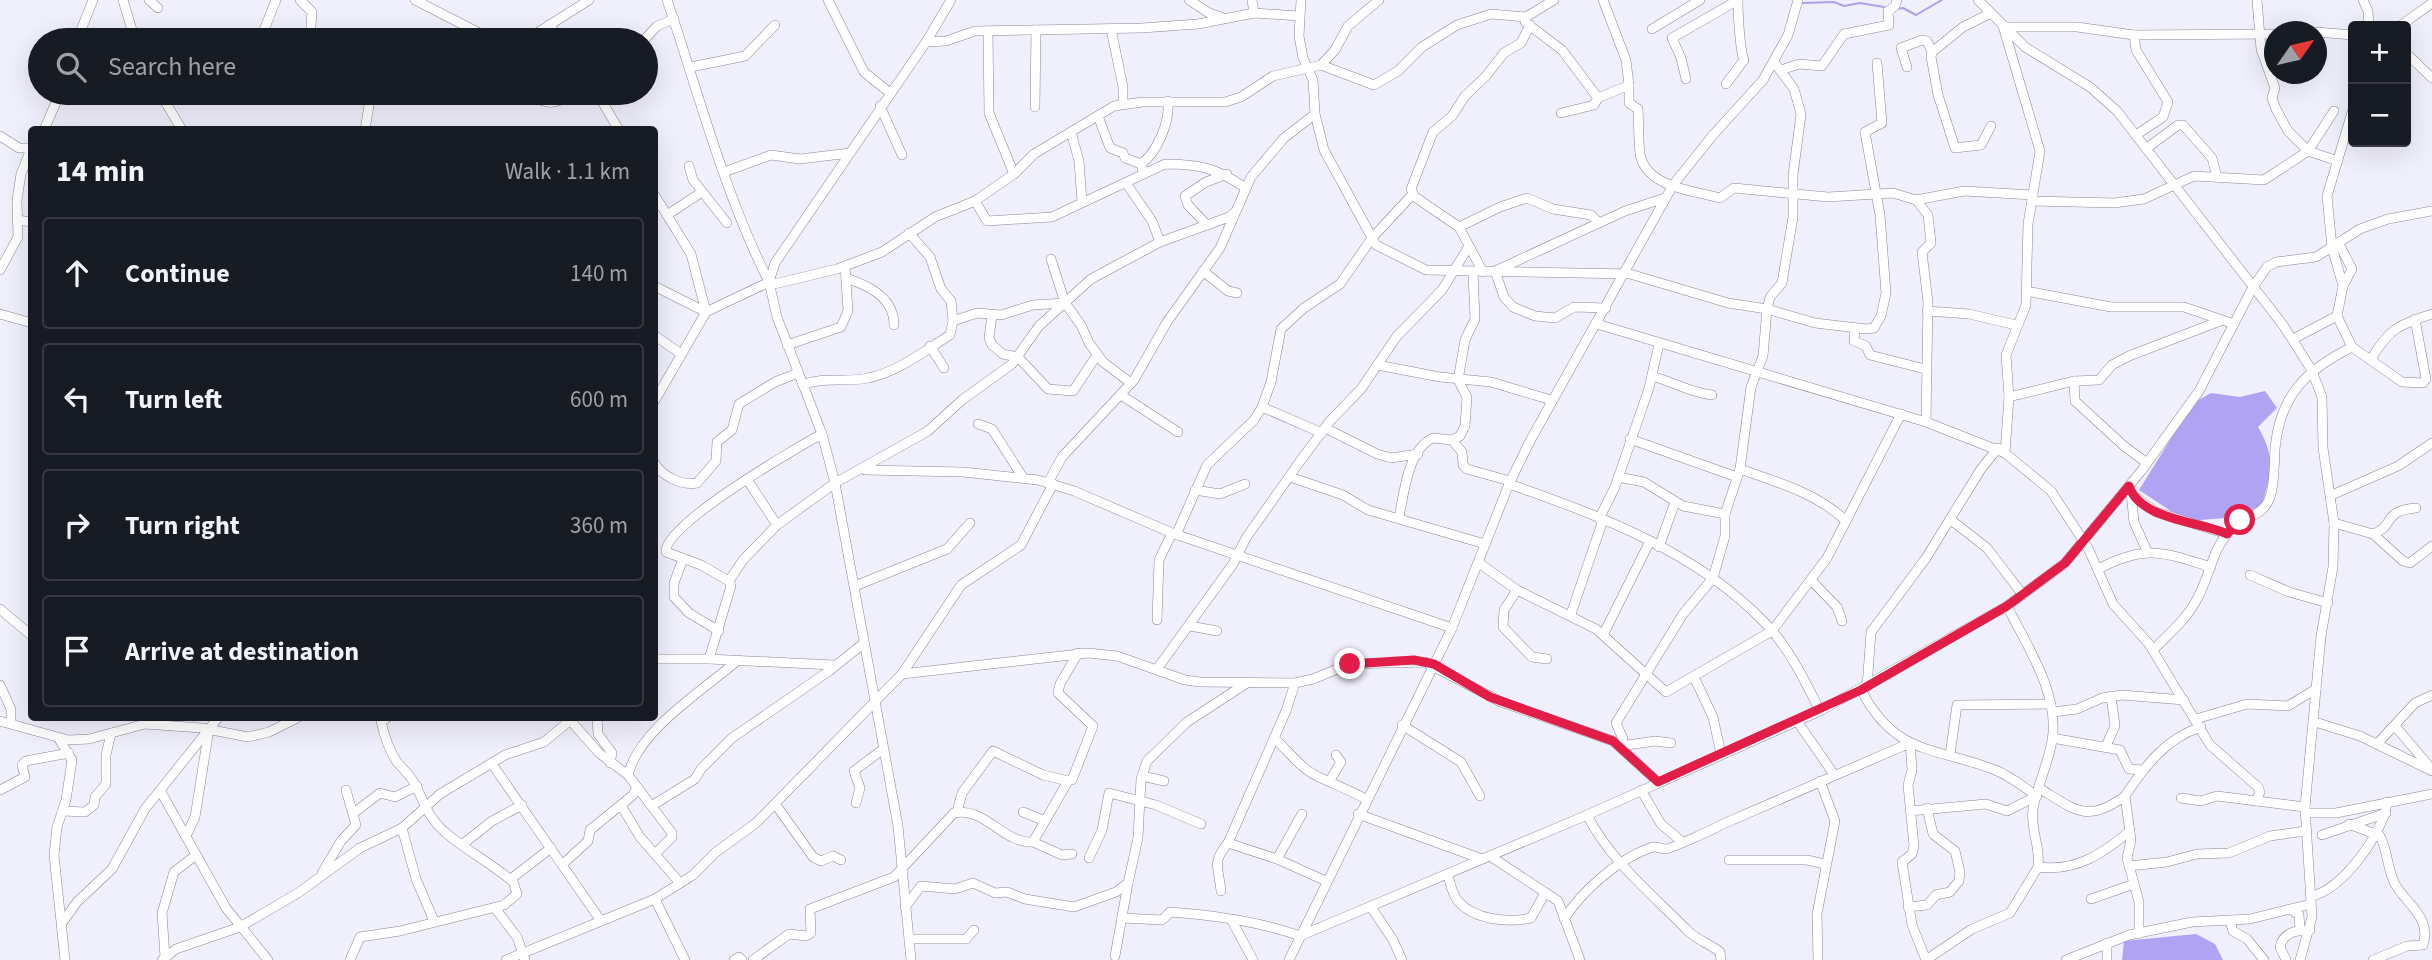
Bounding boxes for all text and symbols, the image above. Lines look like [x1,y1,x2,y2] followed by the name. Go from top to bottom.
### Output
[2264,21,2327,84] north arrow
[2348,21,2411,147] map controls
[2348,21,2411,84] button: +
[28,28,658,105] search box
[52,48,90,86] icon: search
[108,48,236,85] text: Search here
[2348,84,2411,147] button: −
[56,150,145,193] text: 14 min
[505,155,630,188] text: Walk · 1.1 km
[58,254,96,292] icon: ahead
[125,255,230,292] text: Continue
[570,257,628,290] text: 140 m
[58,380,96,418] icon: left
[125,381,222,418] text: Turn left
[570,383,628,416] text: 600 m
[2224,504,2255,535] route start
[58,506,96,544] icon: right
[125,507,240,544] text: Turn right
[570,509,628,542] text: 360 m
[58,632,96,670] icon: arrive
[125,633,359,670] text: Arrive at destination
[1334,648,1365,679] route end

